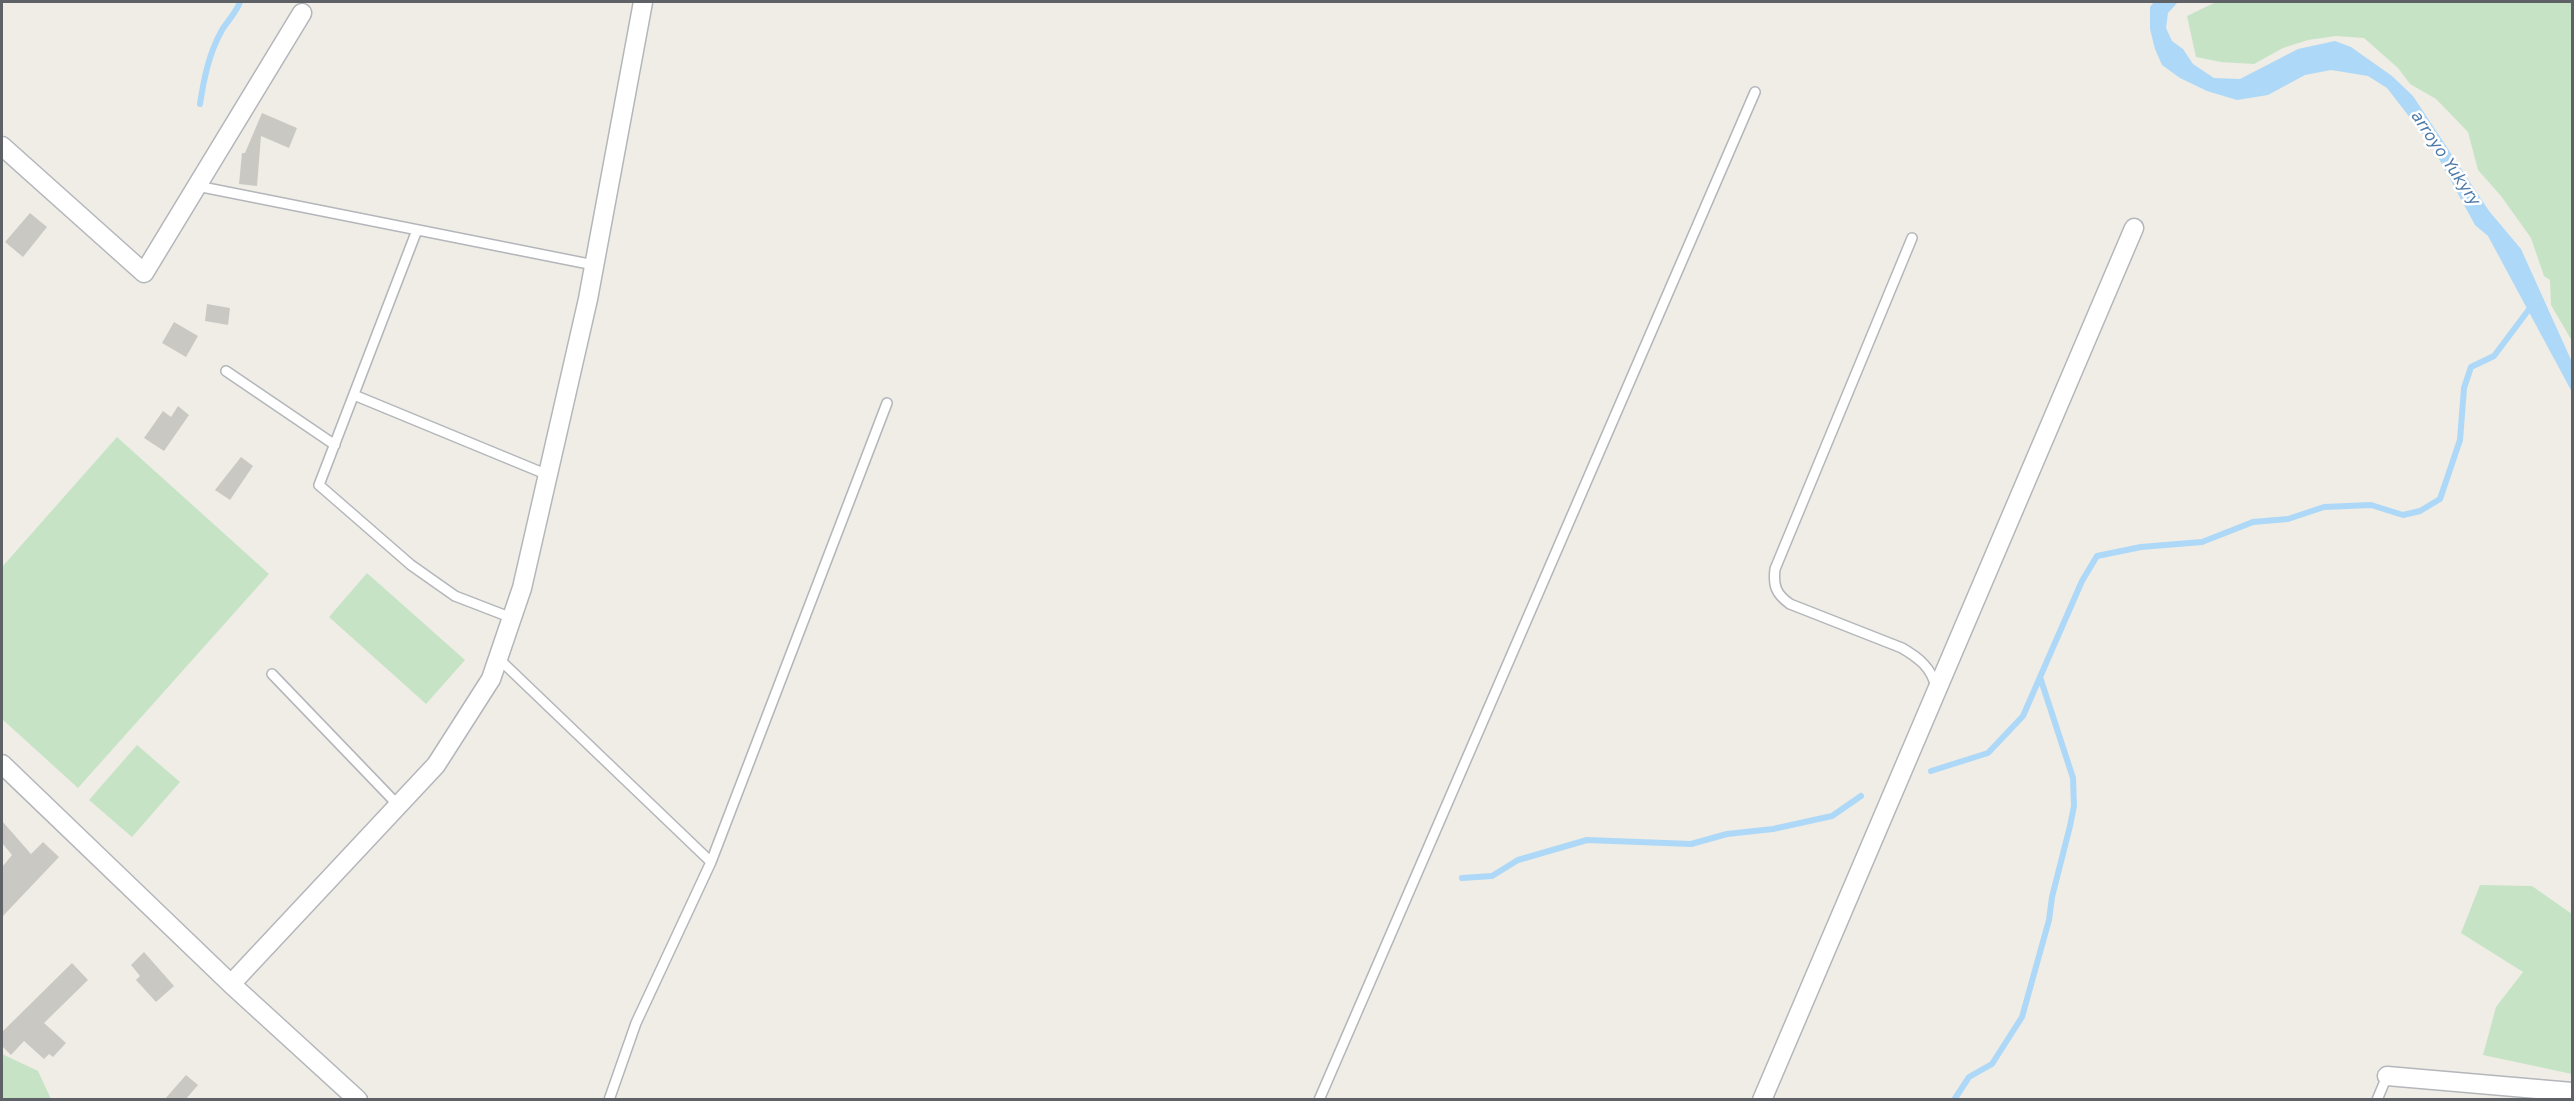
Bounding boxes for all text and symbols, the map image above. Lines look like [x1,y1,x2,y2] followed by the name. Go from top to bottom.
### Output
[2406,108,2484,210] water label: arroyo Yukyry

